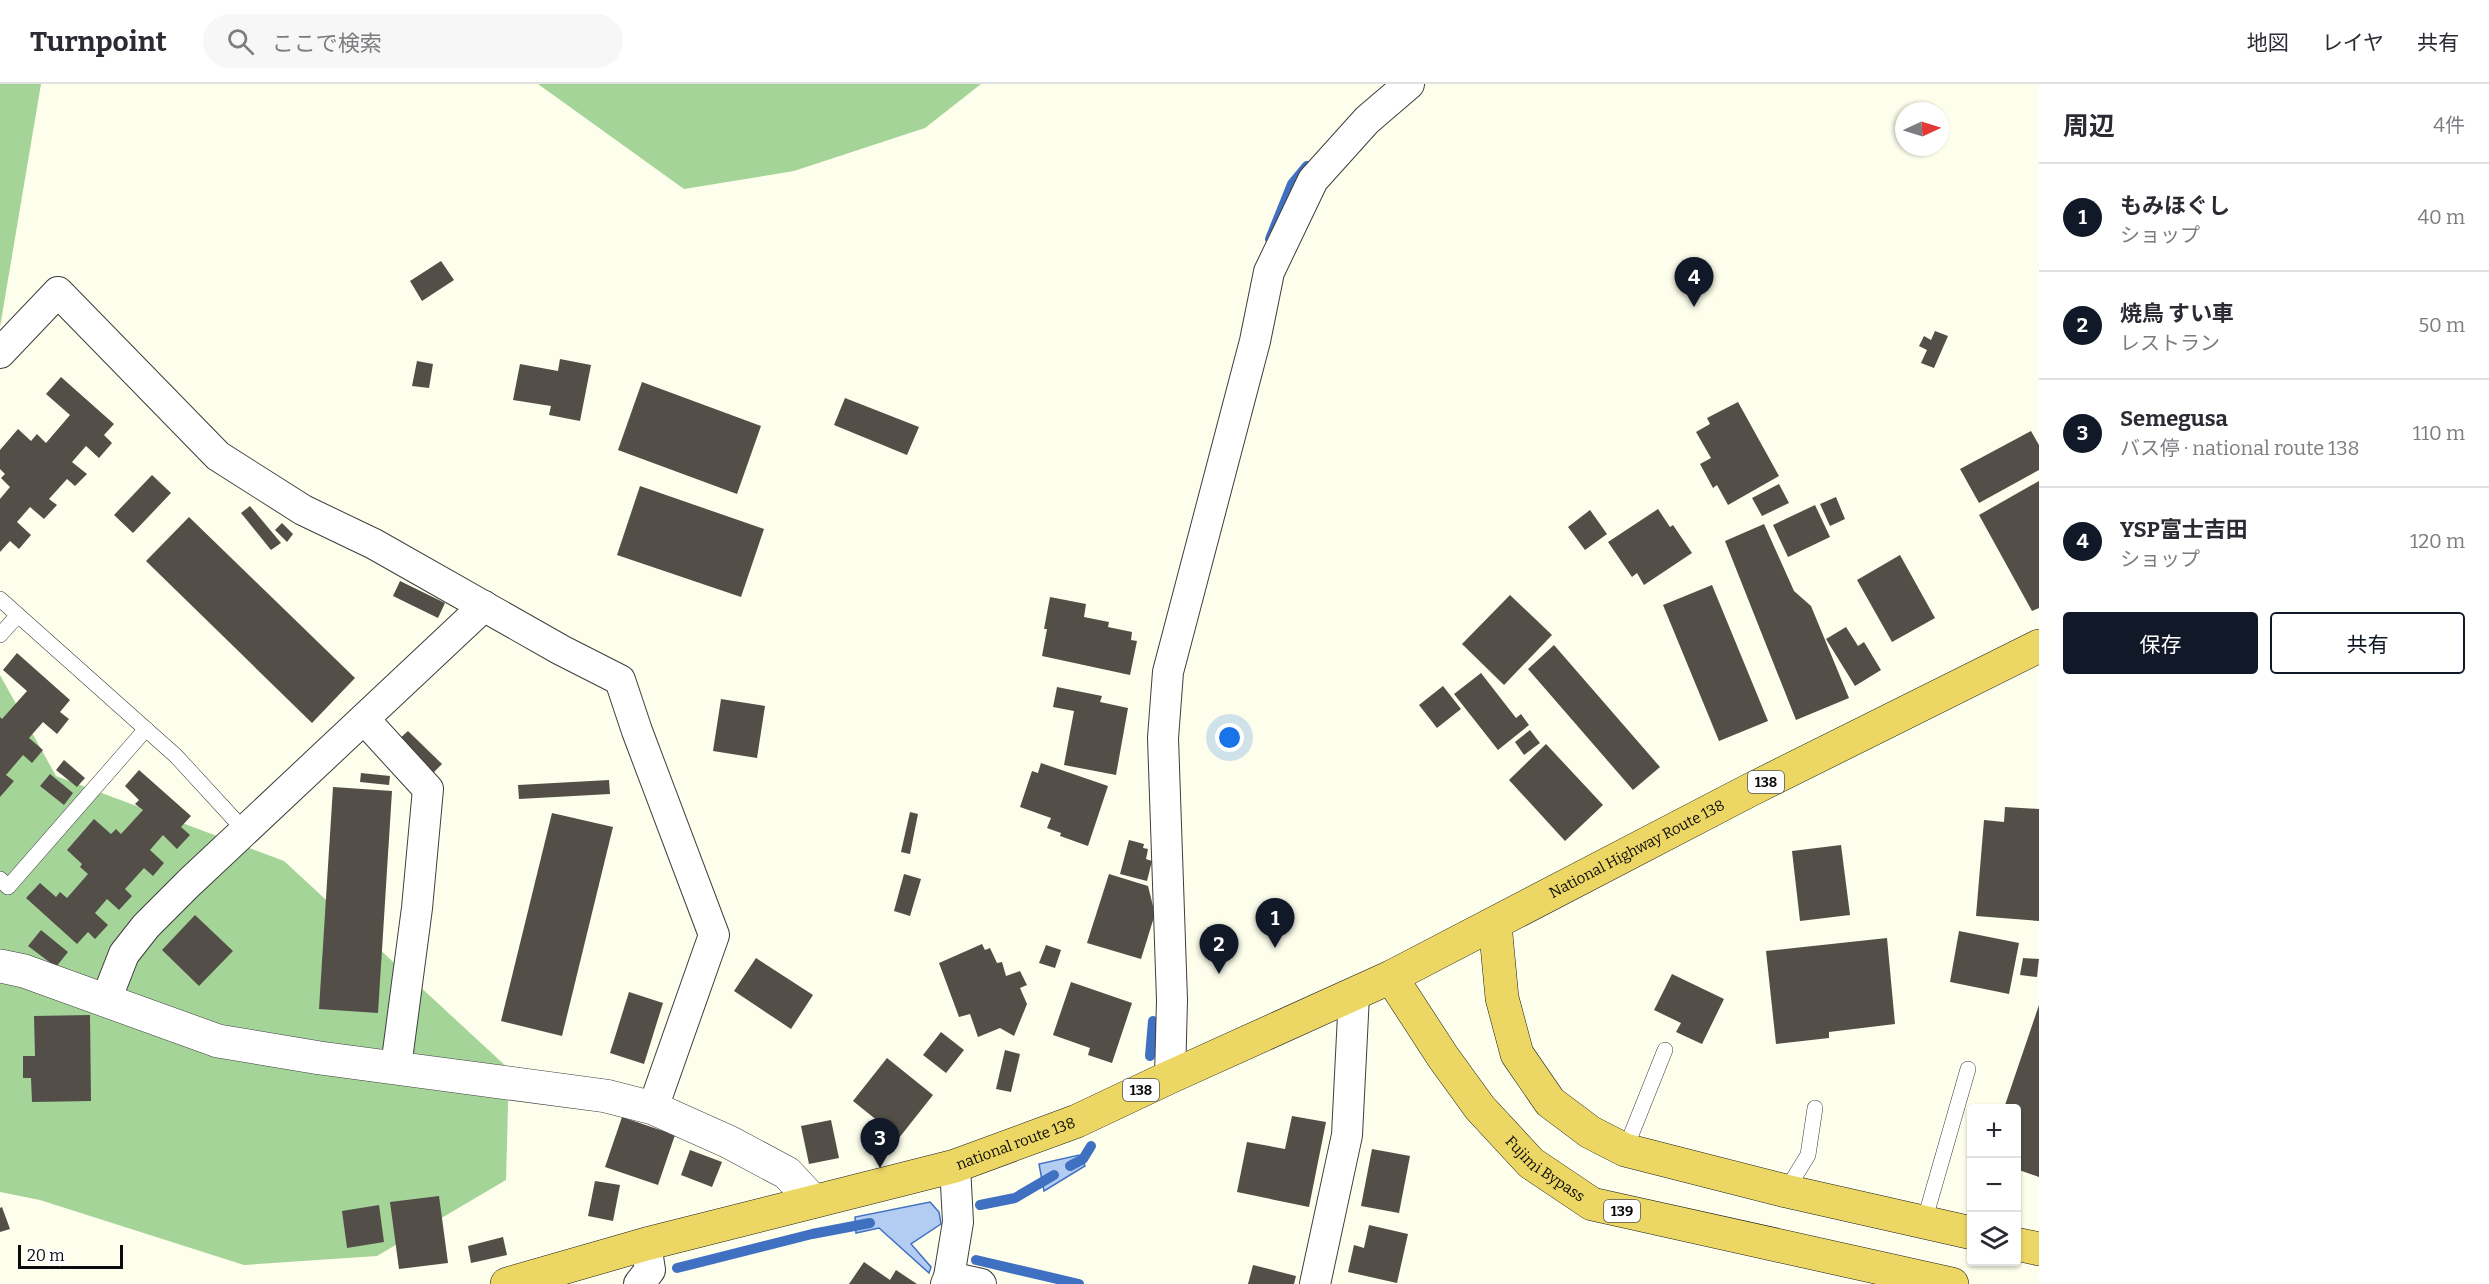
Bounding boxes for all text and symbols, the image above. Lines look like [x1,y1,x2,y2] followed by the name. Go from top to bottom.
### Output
[203,14,623,68] search box
[30,25,167,58] text: Turnpoint
[224,25,257,58] icon: search
[272,30,382,57] text: ここで検索
[2247,30,2289,56] text: 地図
[2322,30,2384,56] text: レイヤ
[2417,30,2459,56] text: 共有
[1895,102,1949,156] north arrow
[2063,111,2115,142] text: 周辺
[2433,113,2465,137] text: 4件
[2120,192,2230,219] text: もみほぐし
[2078,205,2087,229] text: 1
[2417,205,2465,229] text: 40 m
[2120,223,2200,247] text: ショップ
[1674,258,1714,307] pin: 4
[2120,300,2234,327] text: 焼鳥 すい車
[2077,313,2088,337] text: 2
[2418,313,2465,337] text: 50 m
[2120,331,2220,355] text: レストラン
[2120,405,2228,432] text: Semegusa
[2077,421,2088,445] text: 3
[2413,421,2465,445] text: 110 m
[2120,436,2360,460] text: バス停 · national route 138
[2120,516,2248,543] text: YSP富士吉田
[2076,529,2089,553] text: 4
[2410,529,2465,553] text: 120 m
[2120,547,2200,571] text: ショップ
[2063,612,2258,674] button: 保存
[2270,612,2465,674] button: 共有
[1215,723,1244,752] your location
[1748,771,1784,793] road number: 138
[1546,796,1728,902] street label: National Highway Route 138
[1256,898,1294,948] pin: 1
[1200,924,1238,974] pin: 2
[1123,1079,1159,1101] road number: 138
[1967,1104,2021,1266] map controls
[1967,1104,2021,1158] button: +
[954,1113,1078,1174] street label: national route 138
[860,1118,900,1168] pin: 3
[1501,1132,1588,1206] street label: Fujimi Bypass
[1967,1158,2021,1212] button: −
[1604,1200,1640,1222] road number: 139
[1967,1212,2021,1266] button: layers
[18,1242,123,1270] scale bar
[27,1246,64,1265] text: 20 m

